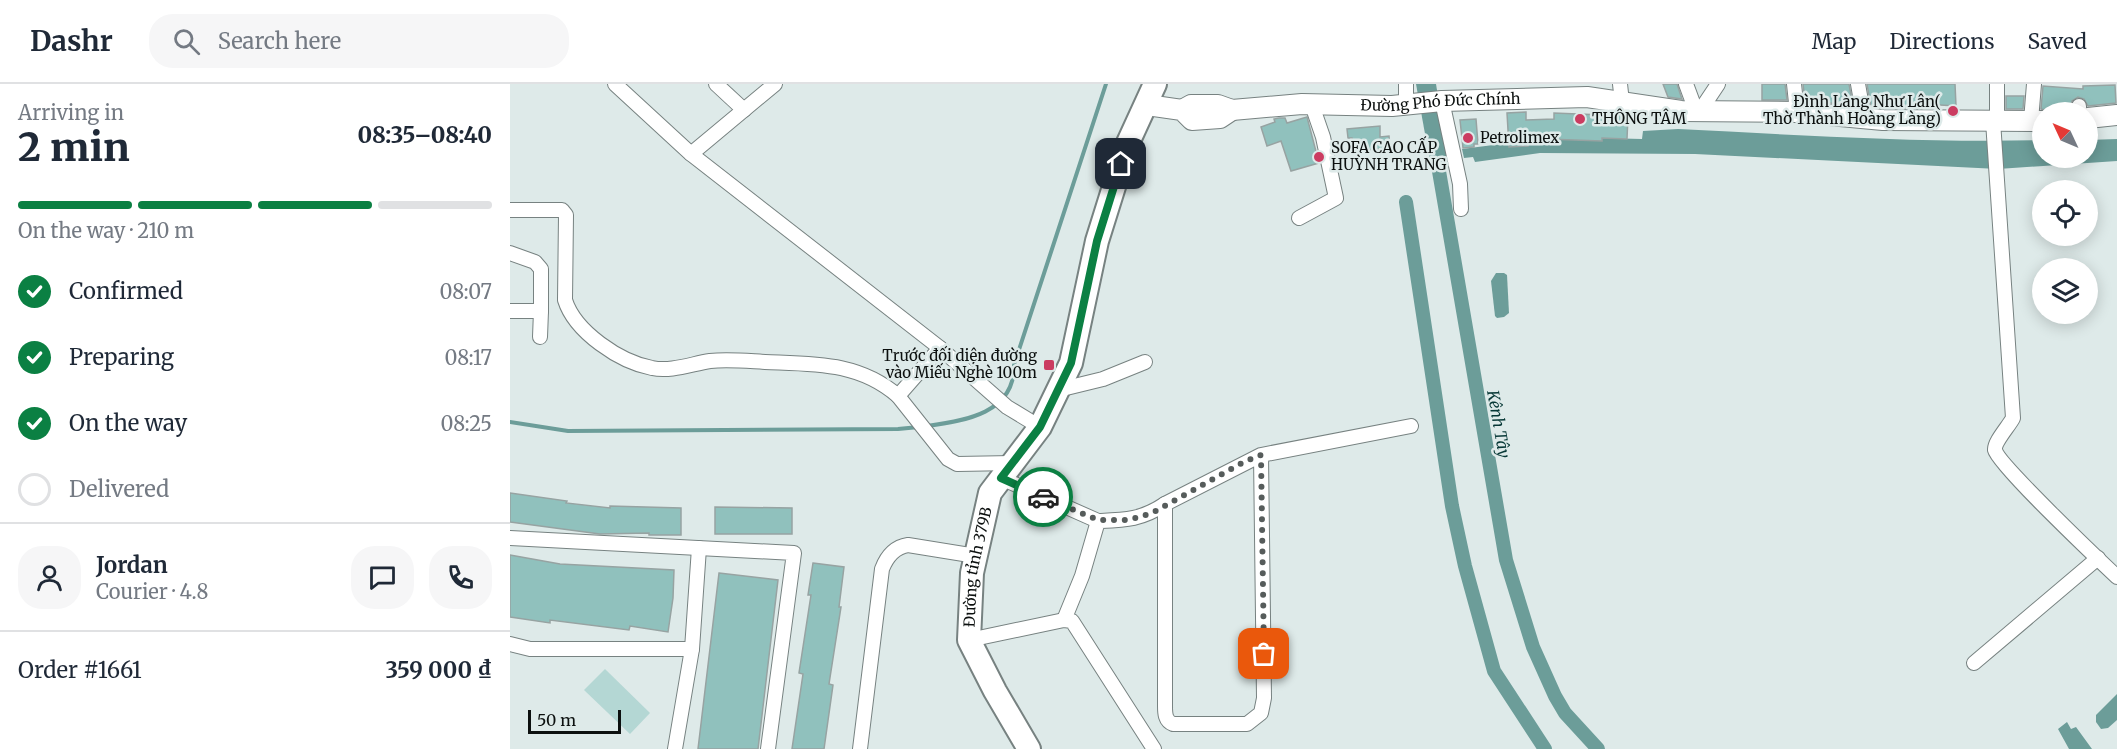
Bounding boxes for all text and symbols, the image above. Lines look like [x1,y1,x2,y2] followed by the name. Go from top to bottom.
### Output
[149,14,569,68] search box
[30,23,113,59] text: Dashr
[170,25,203,58] icon: search
[218,27,341,55] text: Search here
[1812,28,1856,55] text: Map
[1889,28,1994,55] text: Directions
[2027,28,2087,55] text: Saved
[1360,89,1521,115] street label: Đường Phó Đức Chính
[1763,92,1941,128] place label: Đình Làng Như Lân( Thờ Thành Hoàng Làng)
[18,100,124,125] text: Arriving in
[2032,102,2098,168] north arrow
[2032,102,2098,324] map controls
[1946,104,1960,118] marker: Đình Làng Như Lân( Thờ Thành Hoàng Làng)
[1592,108,1687,128] place label: THÔNG TÂM
[1573,112,1587,126] marker: THÔNG TÂM
[358,121,492,149] text: 08:35–08:40
[18,123,130,172] text: 2 min
[1480,128,1559,147] place label: Petrolimex
[1461,131,1475,145] marker: Petrolimex
[1331,136,1446,174] place label: SOFA CAO CẤP HUỲNH TRANG
[1095,138,1146,189] pin
[1104,147,1137,180] icon: home
[1312,150,1326,164] marker: SOFA CAO CẤP HUỲNH TRANG
[2032,180,2098,246] button: locate
[18,218,194,243] text: On the way · 210 m
[2032,258,2098,324] button: layers
[18,275,51,308] icon: check
[69,277,183,305] text: Confirmed
[439,279,492,304] text: 08:07
[18,341,51,374] icon: check
[69,343,174,371] text: Preparing
[444,345,492,370] text: 08:17
[882,345,1037,382] place label: Trước đối diện đường vào Miếu Nghè 100m
[1042,358,1056,372] marker: Trước đối diện đường vào Miếu Nghè 100m
[1483,387,1515,460] water label: Kênh Tây
[18,407,51,440] icon: check
[69,409,187,437] text: On the way
[440,411,492,436] text: 08:25
[1013,467,1073,527] courier
[69,475,169,503] text: Delivered
[1027,481,1060,514] icon: car
[960,505,996,628] street label: Đường tỉnh 379B
[18,546,81,609] button: person
[351,546,414,609] button: chat
[429,546,492,609] button: phone
[96,551,168,579] text: Jordan
[96,579,208,604] text: Courier · 4.8
[1238,628,1289,679] pin
[1247,637,1280,670] icon: bag
[18,656,142,684] text: Order #1661
[385,656,492,684] text: 359 000 ₫
[528,707,621,734] scale bar
[537,710,576,730] text: 50 m

